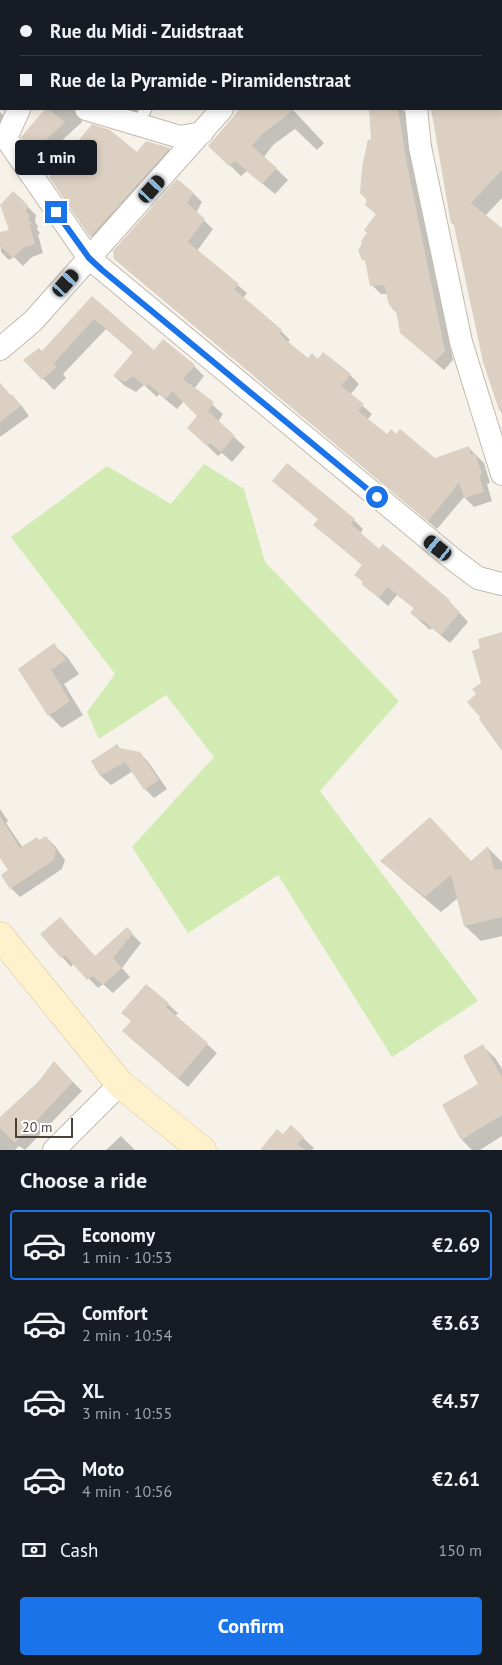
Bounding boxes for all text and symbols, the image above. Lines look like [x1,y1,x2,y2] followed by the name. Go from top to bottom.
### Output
[50,19,243,43] text: Rue du Midi - Zuidstraat
[50,68,351,92] text: Rue de la Pyramide - Piramidenstraat
[15,140,97,174] callout: 1 min
[36,147,76,167] text: 1 min
[136,173,167,205] car
[45,201,67,223] route end
[50,267,81,299] car
[366,486,388,508] route start
[421,533,454,563] car
[15,1115,72,1138] scale bar
[22,1118,52,1136] text: 20 m
[20,1166,147,1194] text: Choose a ride
[22,1223,67,1268] icon: car
[82,1223,155,1247] text: Economy
[432,1233,480,1257] text: €2.69
[82,1247,172,1267] text: 1 min · 10:53
[22,1301,67,1346] icon: car
[82,1301,148,1325] text: Comfort
[432,1311,480,1335] text: €3.63
[82,1325,172,1345] text: 2 min · 10:54
[22,1379,67,1424] icon: car
[82,1379,104,1403] text: XL
[432,1389,480,1413] text: €4.57
[82,1403,172,1423] text: 3 min · 10:55
[22,1457,67,1502] icon: car
[82,1457,124,1481] text: Moto
[432,1467,480,1491] text: €2.61
[82,1481,172,1501] text: 4 min · 10:56
[20,1536,48,1564] icon: cash
[60,1538,98,1562] text: Cash
[439,1540,482,1560] text: 150 m
[20,1597,482,1655] button: Confirm

